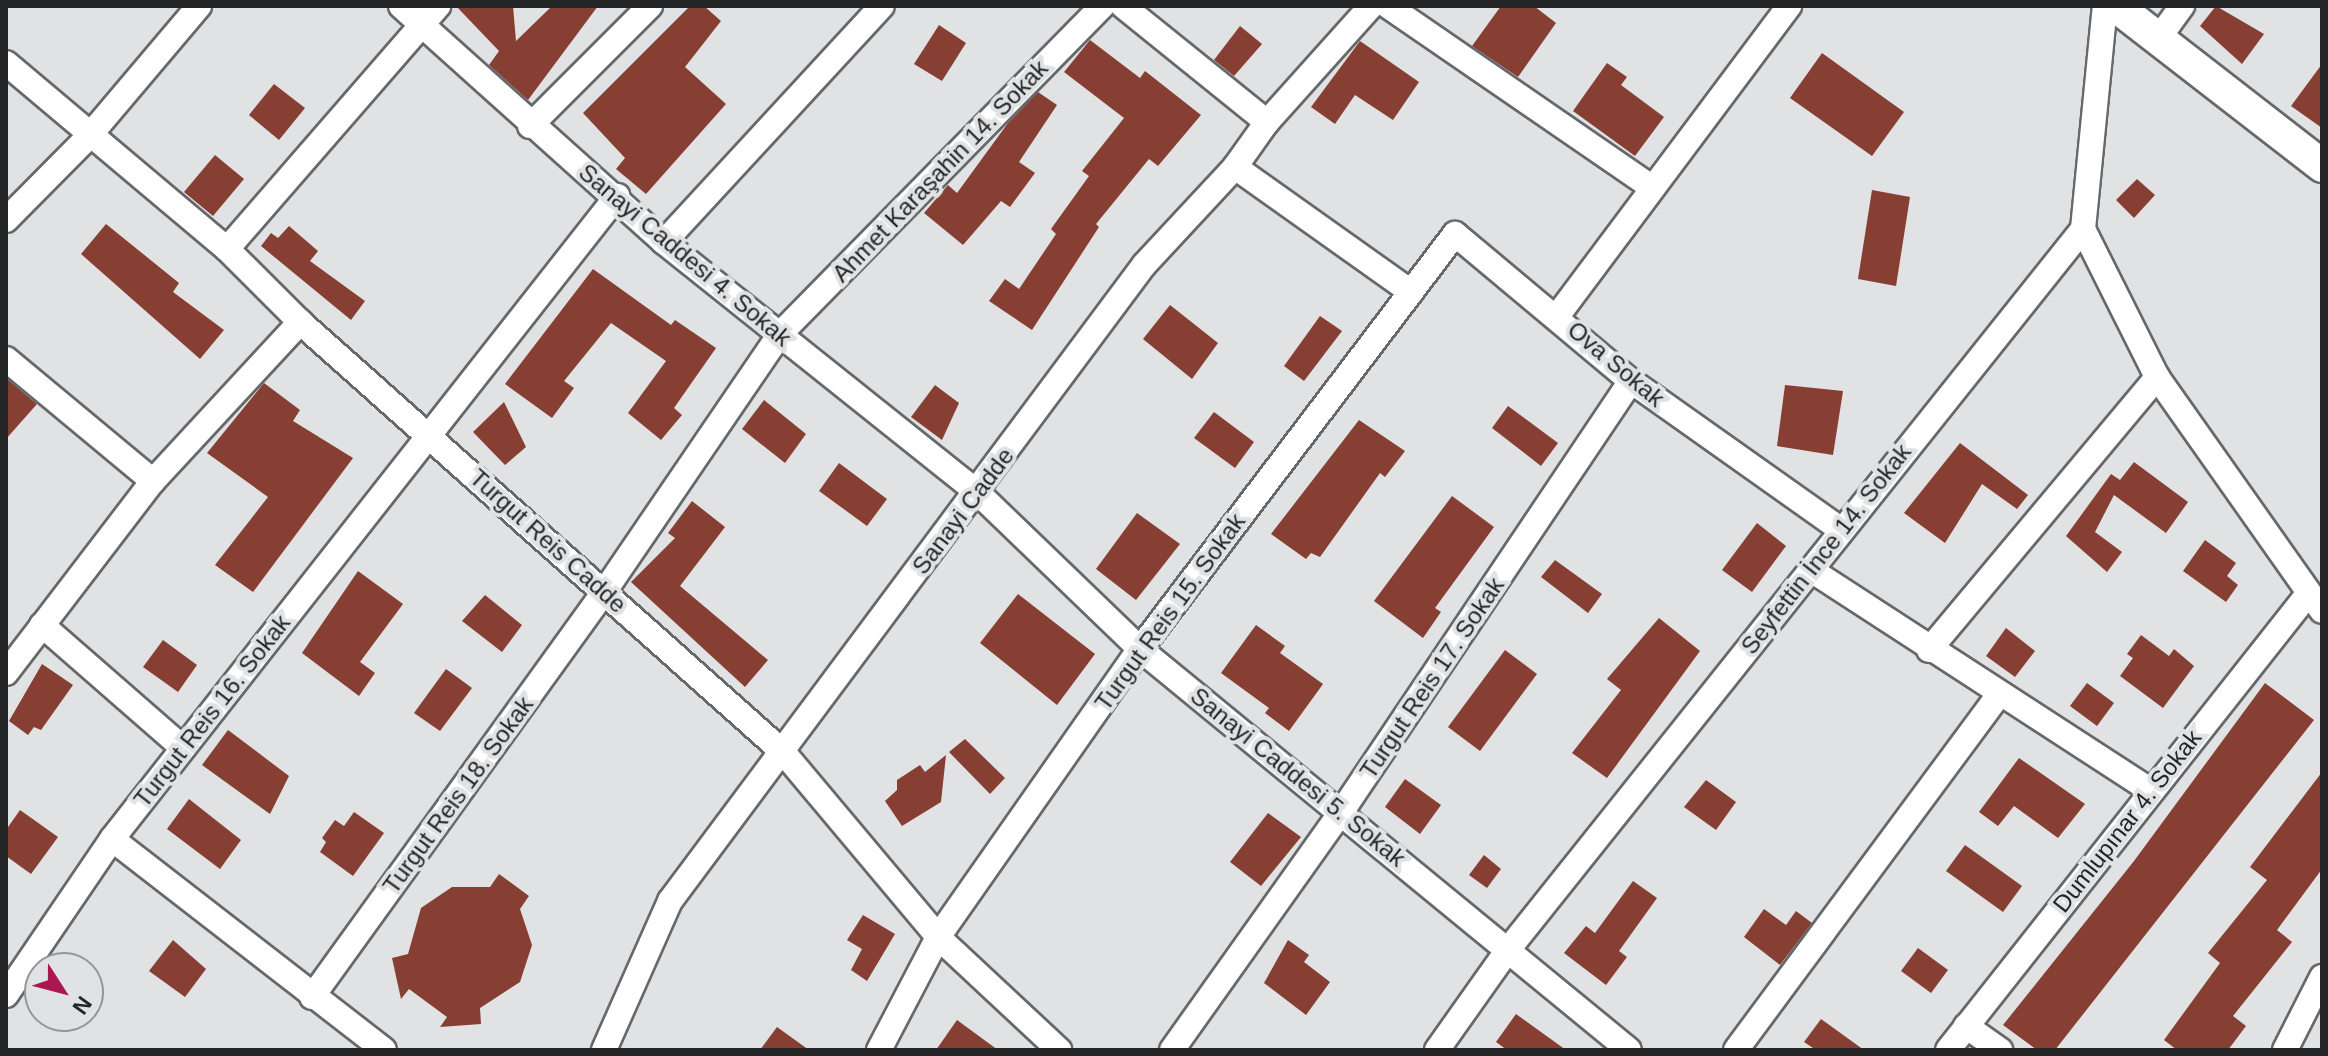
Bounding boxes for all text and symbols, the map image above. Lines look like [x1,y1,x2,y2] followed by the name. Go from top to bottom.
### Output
[826,54,1054,288] street label: Ahmet Karaşahin 14. Sokak
[573,158,797,352] street label: Sanayi Caddesi 4. Sokak
[1562,315,1670,413] street label: Ova Sokak
[1735,438,1917,660] street label: Seyfettin İnce 14. Sokak
[906,442,1020,580] street label: Sanayi Cadde
[464,463,632,619] street label: Turgut Reis Cadde
[1089,508,1251,716] street label: Turgut Reis 15. Sokak
[1354,572,1510,784] street label: Turgut Reis 17. Sokak
[128,609,296,813] street label: Turgut Reis 16. Sokak
[1185,681,1411,873] street label: Sanayi Caddesi 5. Sokak
[377,691,539,899] street label: Turgut Reis 18. Sokak
[2047,724,2207,918] street label: Dumlupınar 4. Sokak
[24,952,104,1032] north arrow
[67,991,97,1019] text: N

